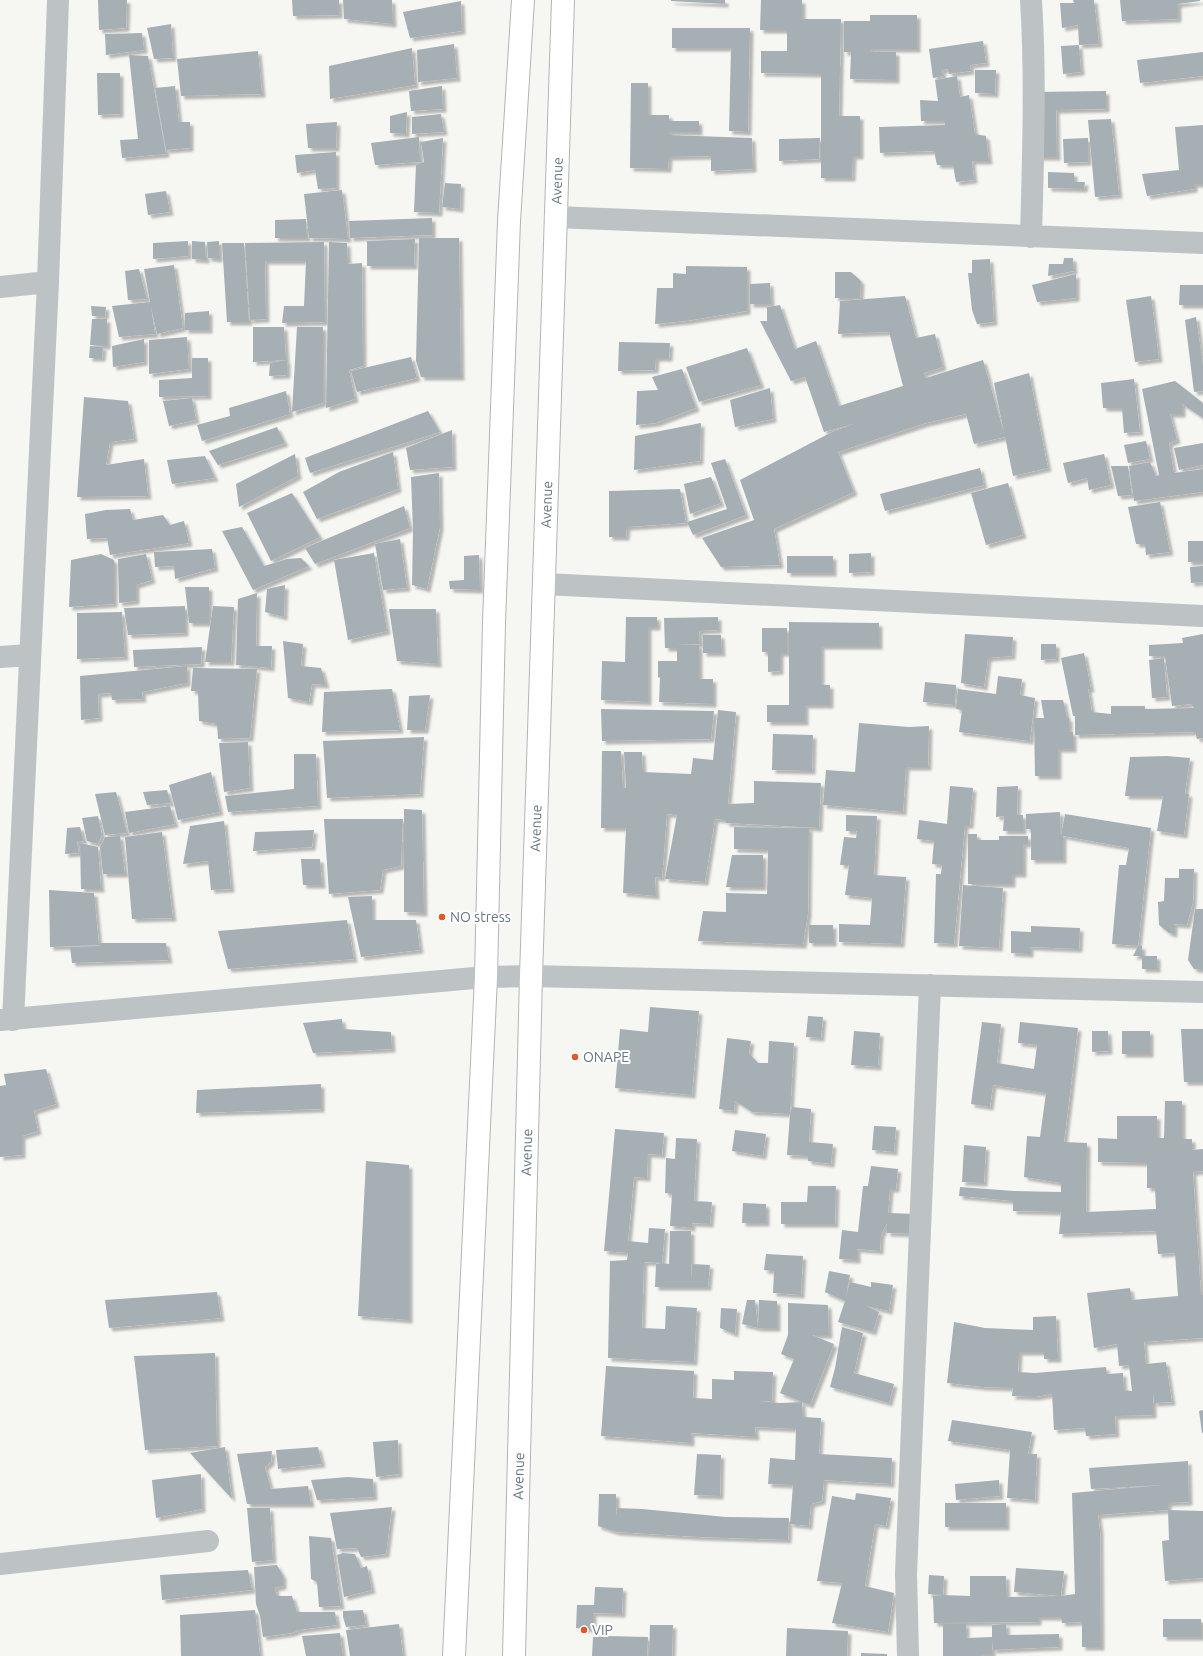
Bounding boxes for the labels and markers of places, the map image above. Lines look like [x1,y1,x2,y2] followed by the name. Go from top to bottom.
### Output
[450,909,511,925] place label: NO stress
[437,912,447,922] marker: NO stress
[583,1049,629,1065] place label: ONAPE
[570,1052,580,1062] marker: ONAPE
[592,1622,613,1638] place label: VIP
[579,1625,589,1635] marker: VIP

